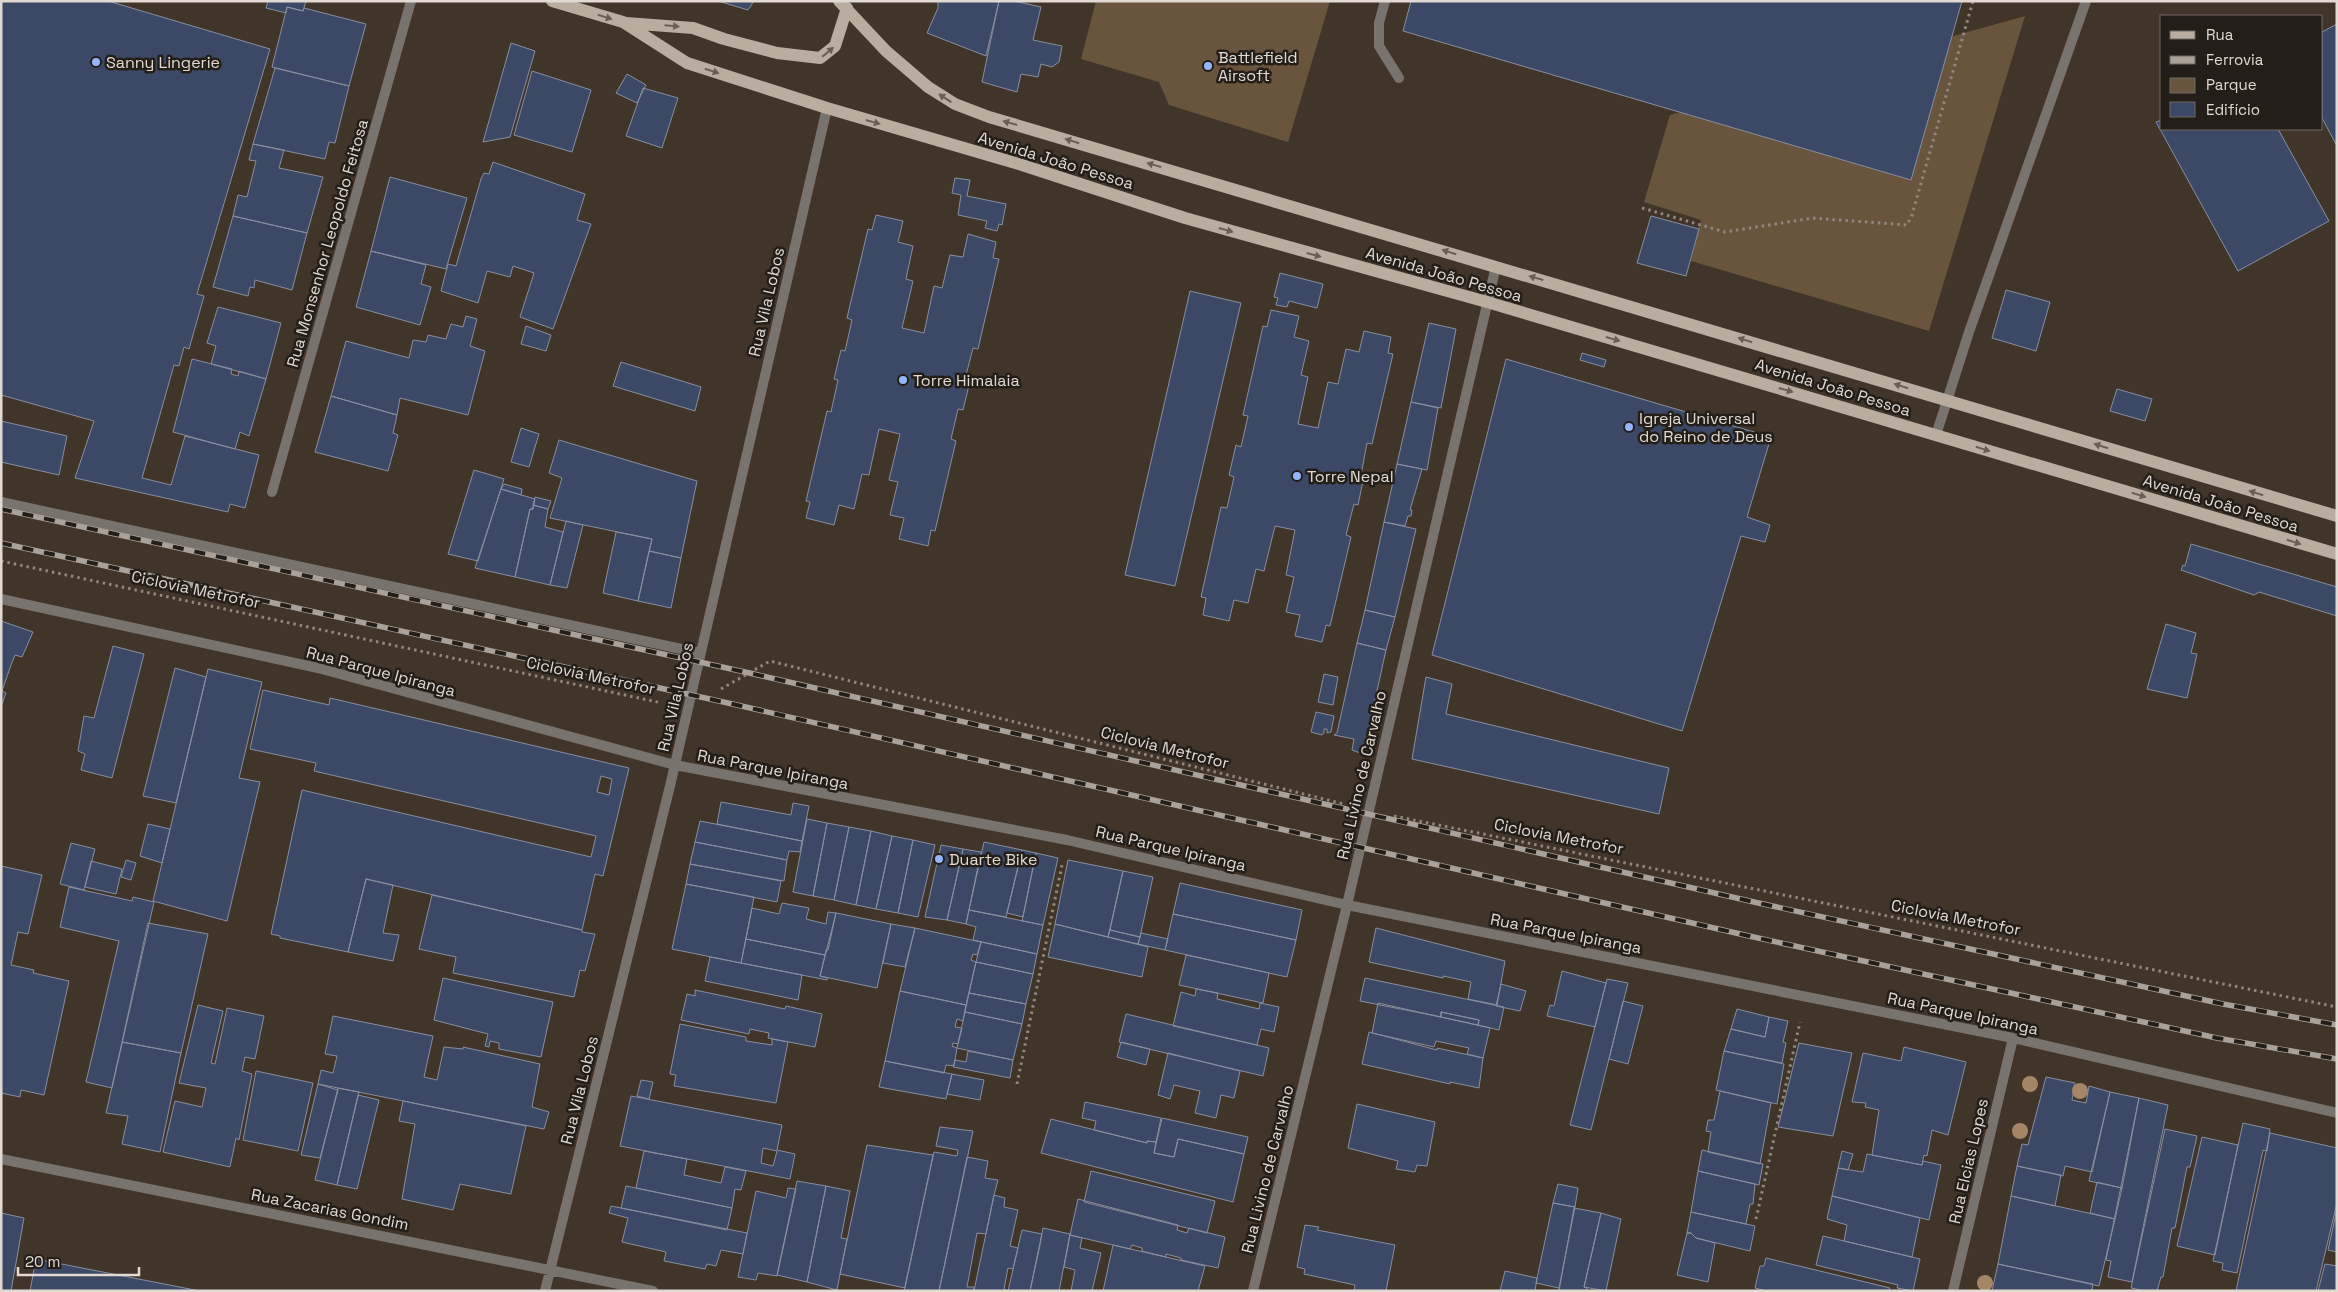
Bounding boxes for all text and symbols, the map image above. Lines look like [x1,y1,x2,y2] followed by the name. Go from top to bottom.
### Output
[597,13,612,21] one-way arrow
[2160,15,2323,130] legend
[664,23,680,31] one-way arrow
[2206,25,2234,44] text: Rua
[821,46,834,57] one-way arrow
[1218,47,1298,86] place label: Battlefield Airsoft
[2206,50,2264,69] text: Ferrovia
[106,52,220,73] place label: Sanny Lingerie
[90,56,102,68] marker: Sanny Lingerie
[1202,60,1214,72] marker: Battlefield Airsoft
[704,67,719,75] one-way arrow
[2206,75,2257,94] text: Parque
[938,93,951,103] one-way arrow
[2206,100,2260,119] text: Edifício
[282,117,373,370] street label: Rua Monsenhor Leopoldo Feitosa
[866,118,881,126] one-way arrow
[1002,118,1017,126] one-way arrow
[975,127,1136,194] street label: Avenida João Pessoa
[1064,136,1079,144] one-way arrow
[1147,161,1162,169] one-way arrow
[1219,226,1234,234] one-way arrow
[1363,242,1524,307] street label: Avenida João Pessoa
[744,246,789,359] street label: Rua Vila Lobos
[1441,247,1456,255] one-way arrow
[1307,251,1322,259] one-way arrow
[1528,273,1543,281] one-way arrow
[1606,336,1621,344] one-way arrow
[1737,336,1752,344] one-way arrow
[1752,354,1913,421] street label: Avenida João Pessoa
[913,370,1020,391] place label: Torre Himalaia
[897,374,909,386] marker: Torre Himalaia
[1893,382,1908,390] one-way arrow
[1778,387,1793,395] one-way arrow
[1639,408,1773,447] place label: Igreja Universal do Reino de Deus
[1623,421,1635,433] marker: Igreja Universal do Reino de Deus
[2093,442,2108,450] one-way arrow
[1976,445,1991,453] one-way arrow
[1307,466,1394,487] place label: Torre Nepal
[1291,470,1303,482] marker: Torre Nepal
[2140,470,2301,537] street label: Avenida João Pessoa
[2249,488,2264,496] one-way arrow
[2131,492,2146,500] one-way arrow
[2287,538,2302,546] one-way arrow
[129,566,262,613] street label: Ciclovia Metrofor
[304,641,458,702] street label: Rua Parque Ipiranga
[653,641,698,754] street label: Rua Vila Lobos
[524,652,657,699] street label: Ciclovia Metrofor
[1332,689,1391,862] street label: Rua Livino de Carvalho
[1099,721,1231,774] street label: Ciclovia Metrofor
[695,745,850,794] street label: Rua Parque Ipiranga
[1492,814,1625,859] street label: Ciclovia Metrofor
[1094,821,1248,876] street label: Rua Parque Ipiranga
[949,849,1037,870] place label: Duarte Bike
[933,853,945,865] marker: Duarte Bike
[1889,895,2022,940] street label: Ciclovia Metrofor
[1488,909,1643,958] street label: Rua Parque Ipiranga
[1886,987,2040,1040] street label: Rua Parque Ipiranga
[556,1034,603,1147] street label: Rua Vila Lobos
[1236,1083,1299,1255] street label: Rua Livino de Carvalho
[1944,1096,1993,1226] street label: Rua Elcias Lopes
[249,1184,410,1235] street label: Rua Zacarias Gondim
[18,1244,139,1276] scale bar
[25,1252,60,1271] text: 20 m

